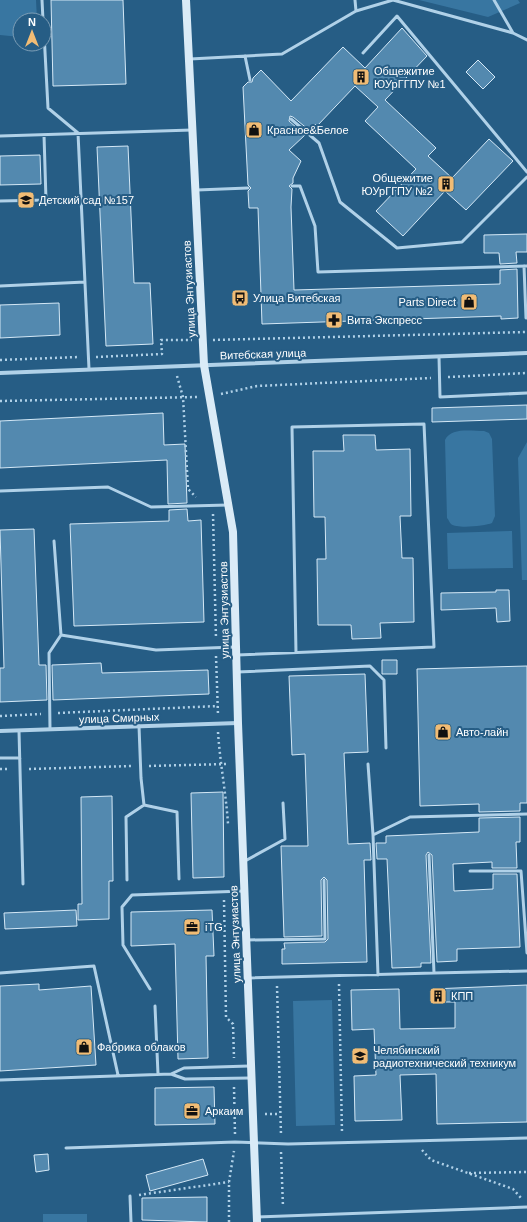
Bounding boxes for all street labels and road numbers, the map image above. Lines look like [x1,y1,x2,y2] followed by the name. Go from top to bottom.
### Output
[180,240,198,338] street label: улица Энтузиастов
[220,346,307,362] street label: Витебская улица
[217,561,231,659] street label: улица Энтузиастов
[79,711,160,725] street label: улица Смирных
[227,885,243,983] street label: улица Энтузиастов

